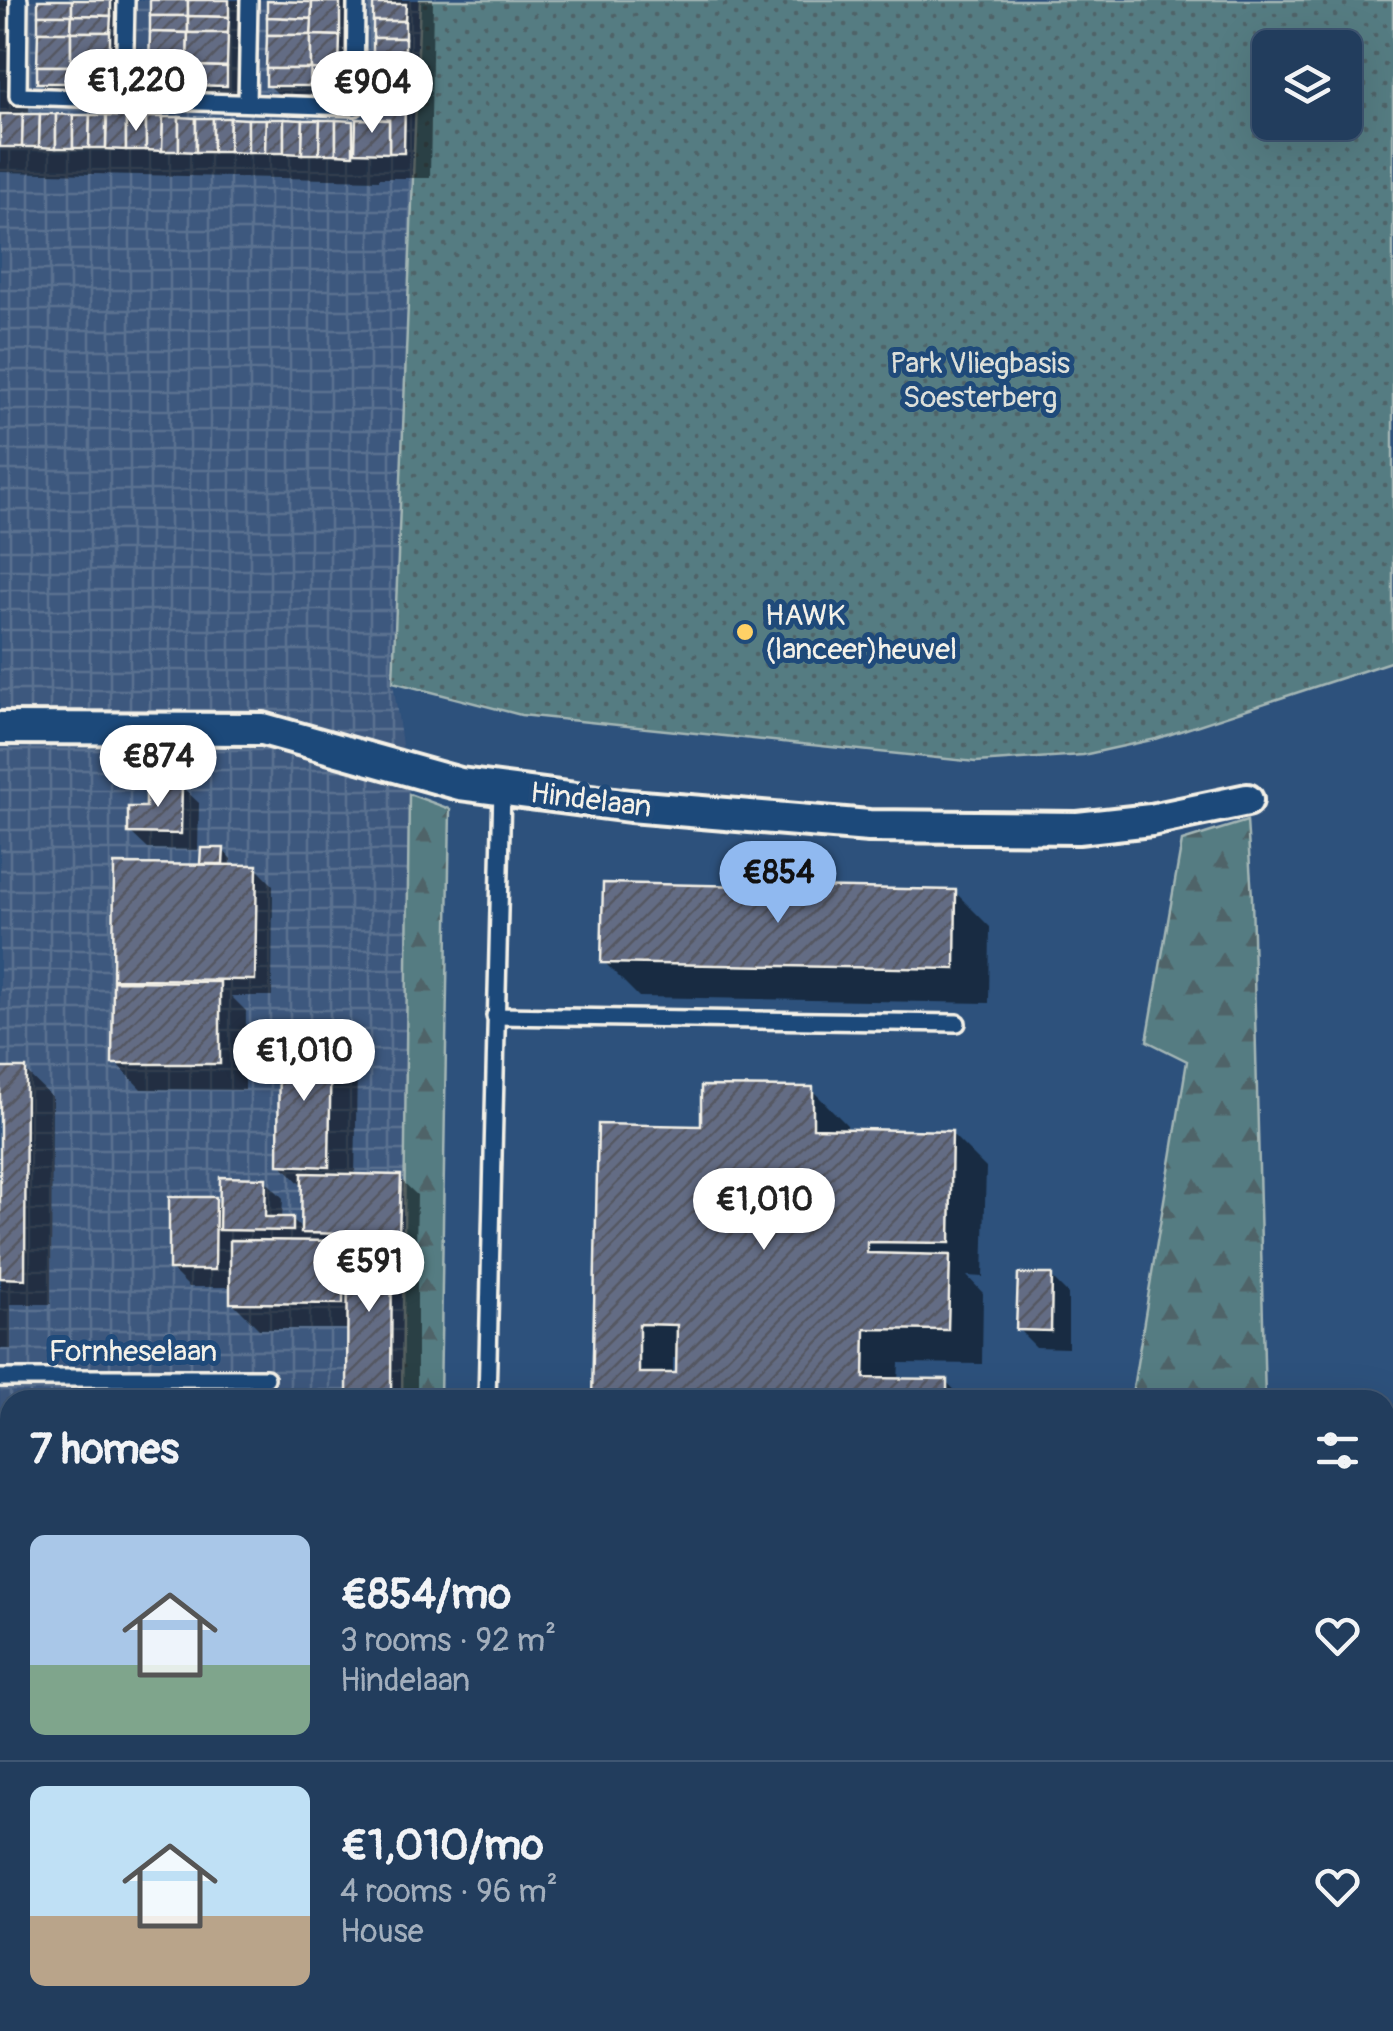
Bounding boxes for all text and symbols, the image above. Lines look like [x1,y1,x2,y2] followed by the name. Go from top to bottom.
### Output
[1252,30,1362,140] map controls
[1252,30,1362,140] button: layers
[55,49,217,134] pin: €1,220
[313,51,431,136] pin: €904
[86,61,186,101] text: €1,220
[333,63,411,103] text: €904
[890,345,1070,416] park label: Park Vliegbasis Soesterberg
[765,597,957,668] place label: HAWK (lanceer)heuvel
[734,621,756,643] marker: HAWK (lanceer)heuvel
[99,725,217,810] pin: €874
[122,737,194,777] text: €874
[528,774,654,826] street label: Hindelaan
[719,841,837,926] pin: €854
[741,853,815,893] text: €854
[223,1019,385,1104] pin: €1,010
[255,1031,353,1071] text: €1,010
[683,1168,845,1253] pin: €1,010
[715,1180,813,1220] text: €1,010
[310,1230,428,1315] pin: €591
[335,1242,403,1282] text: €591
[49,1333,217,1370] street label: Fornheselaan
[1310,1423,1365,1478] icon: filters
[30,1424,179,1476] text: 7 homes
[340,1569,511,1621] text: €854/mo
[110,1575,230,1695] icon: home
[1310,1608,1365,1663] icon: heart
[340,1621,556,1661] text: 3 rooms · 92 m²
[340,1661,470,1701] text: Hindelaan
[340,1820,544,1872] text: €1,010/mo
[110,1826,230,1946] icon: home
[1310,1859,1365,1914] icon: heart
[340,1872,558,1912] text: 4 rooms · 96 m²
[340,1912,424,1952] text: House

